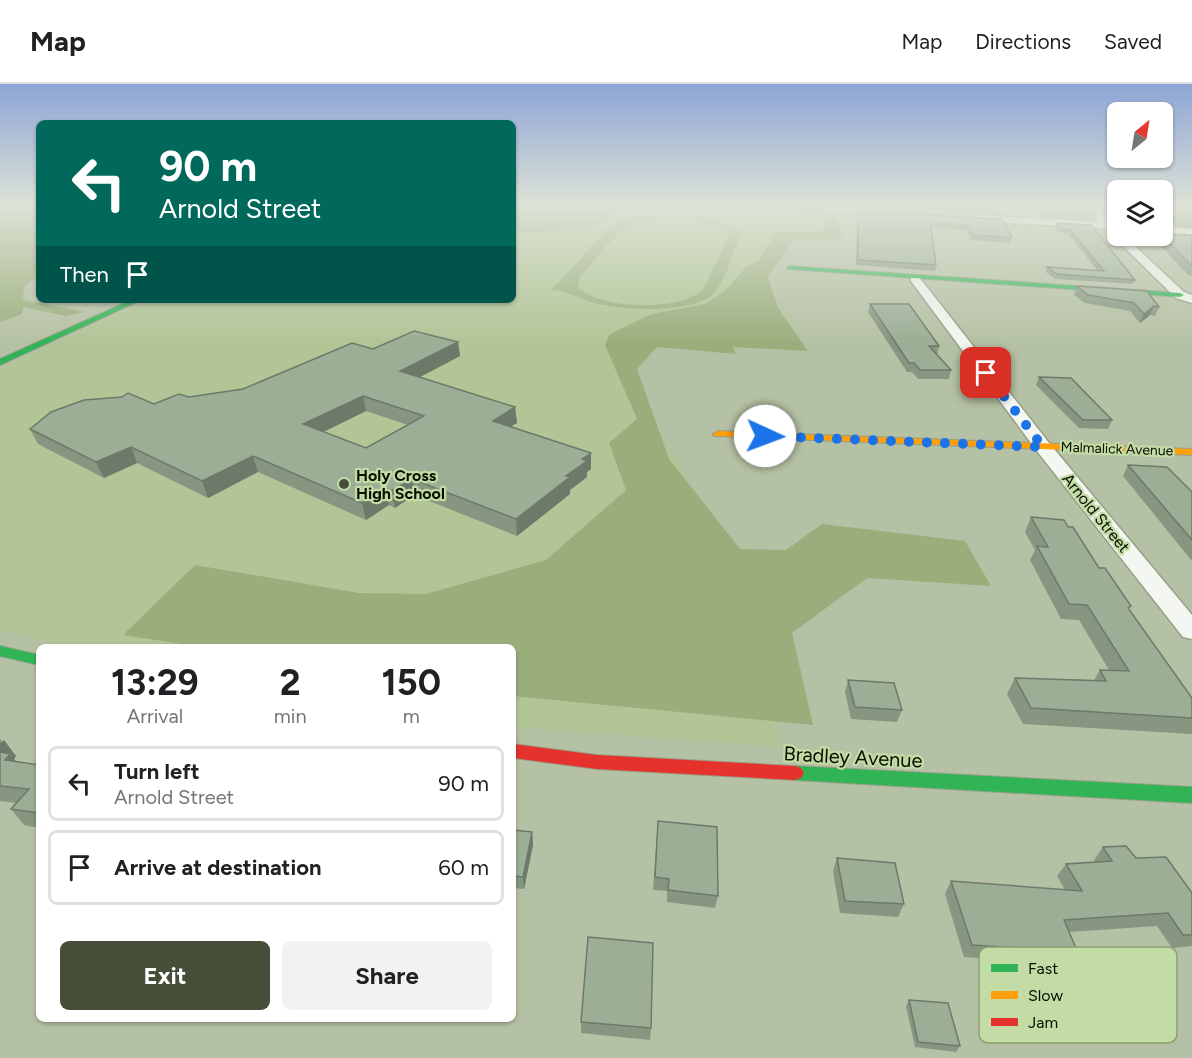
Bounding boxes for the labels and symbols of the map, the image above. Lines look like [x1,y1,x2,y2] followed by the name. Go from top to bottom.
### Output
[1107,102,1173,168] north arrow
[960,347,1011,398] pin
[733,404,797,468] position arrow
[1060,439,1174,459] street label: Malmalick Avenue
[356,466,445,503] place label: Holy Cross High School
[1058,470,1134,556] street label: Arnold Street
[337,477,351,491] marker: Holy Cross High School
[783,741,923,773] street label: Bradley Avenue
[979,947,1177,1043] legend
[1028,959,1058,978] text: Fast
[1028,986,1063,1005] text: Slow
[1028,1013,1058,1032] text: Jam

